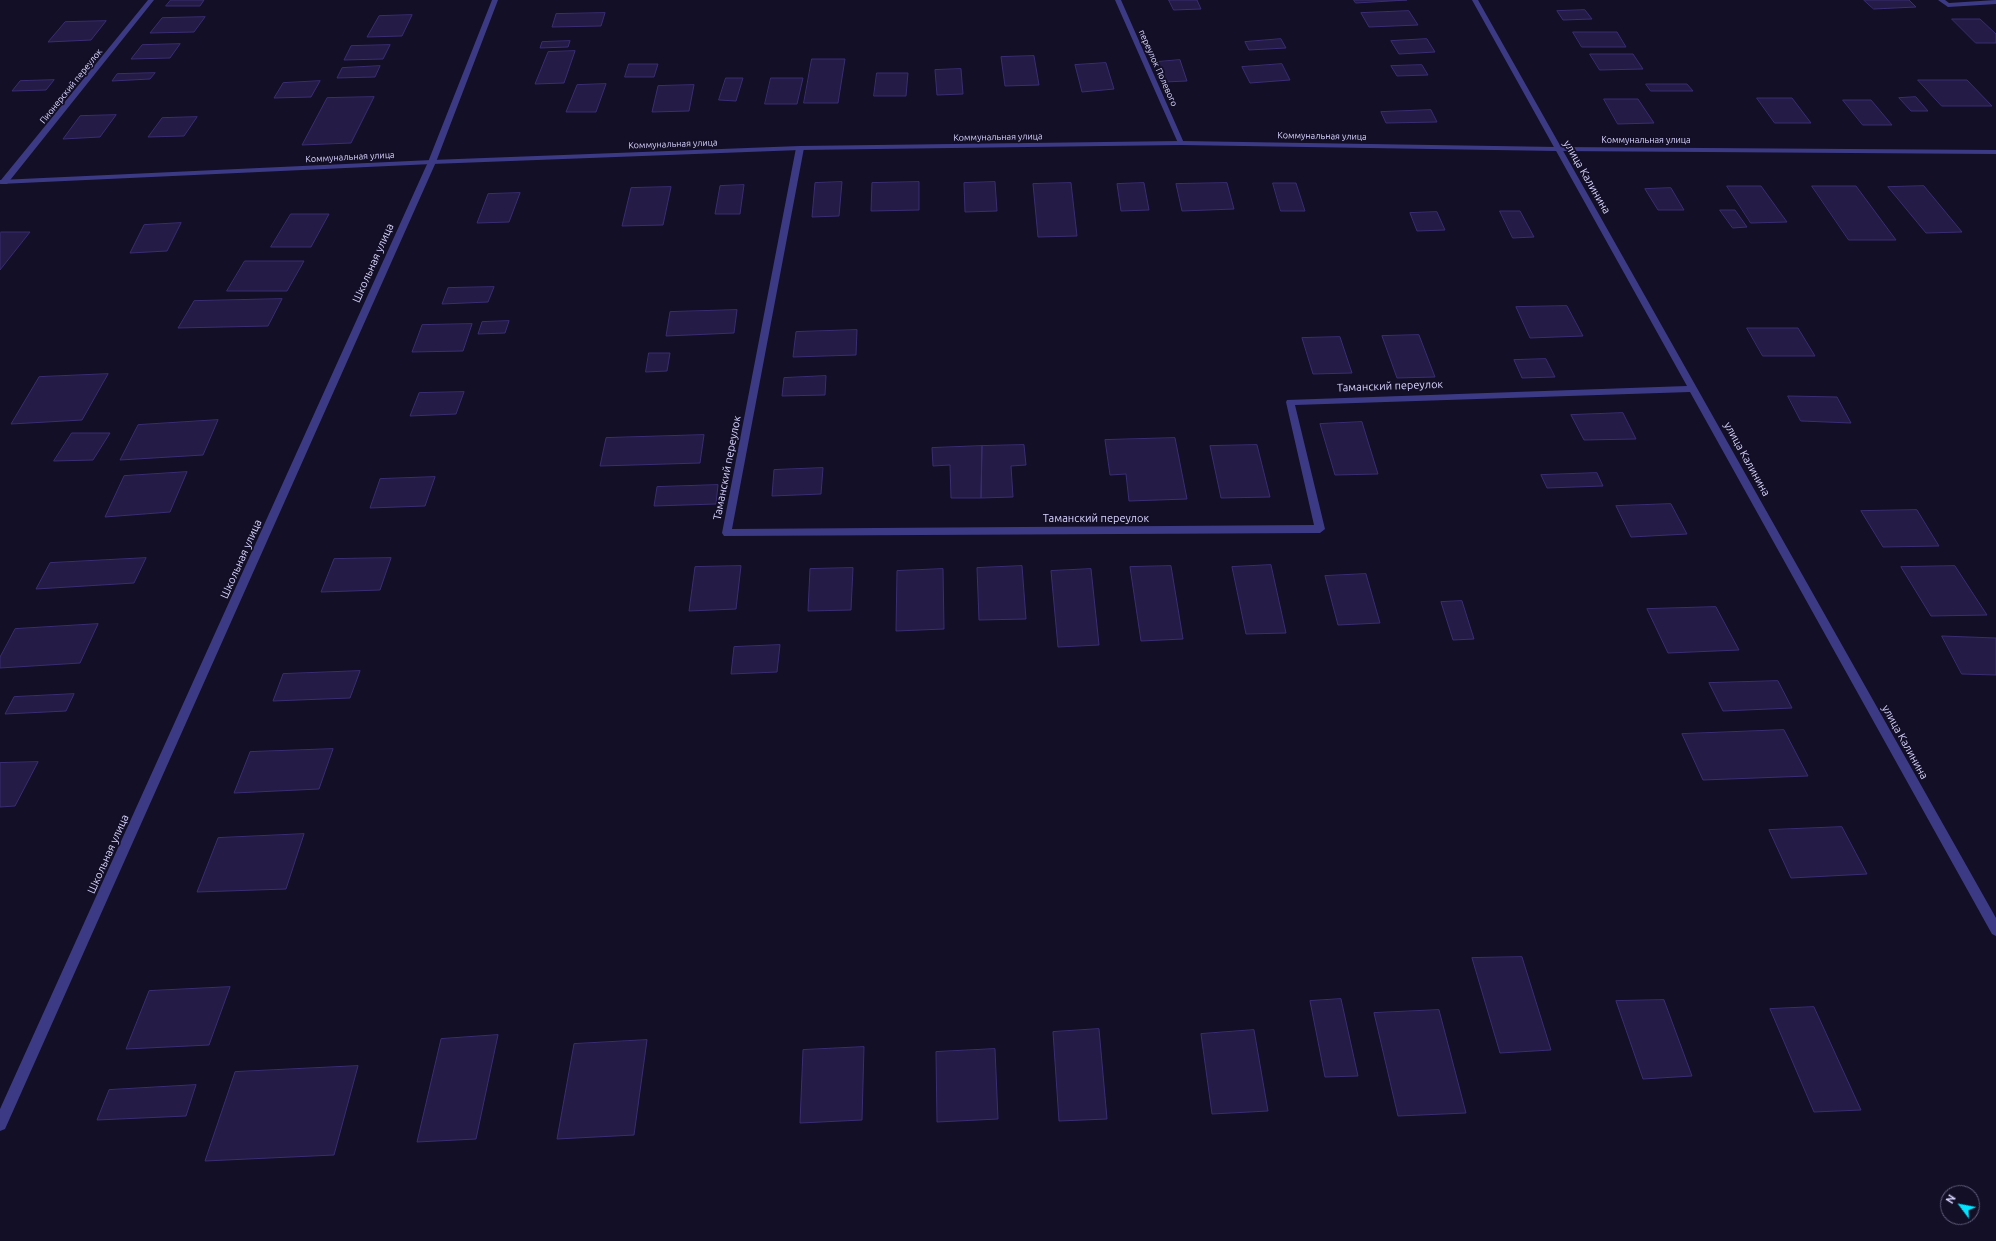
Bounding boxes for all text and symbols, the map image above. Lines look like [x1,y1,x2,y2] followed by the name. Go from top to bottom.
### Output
[1136,28,1180,108] street label: переулок Полевого
[37,46,105,126] street label: Пионерский переулок
[1277,130,1367,142] street label: Коммунальная улица
[953,131,1043,143] street label: Коммунальная улица
[1601,135,1691,145] street label: Коммунальная улица
[628,137,718,151] street label: Коммунальная улица
[1561,138,1613,216] street label: улица Калинина
[305,149,395,165] street label: Коммунальная улица
[350,221,396,305] street label: Школьная улица
[1337,378,1443,394] street label: Таманский переулок
[710,415,744,521] street label: Таманский переулок
[1721,420,1773,498] street label: улица Калинина
[1043,511,1149,525] street label: Таманский переулок
[218,517,264,601] street label: Школьная улица
[1879,703,1931,781] street label: улица Калинина
[85,812,131,896] street label: Школьная улица
[1940,1185,1980,1225] north arrow
[1943,1193,1958,1206] text: N

